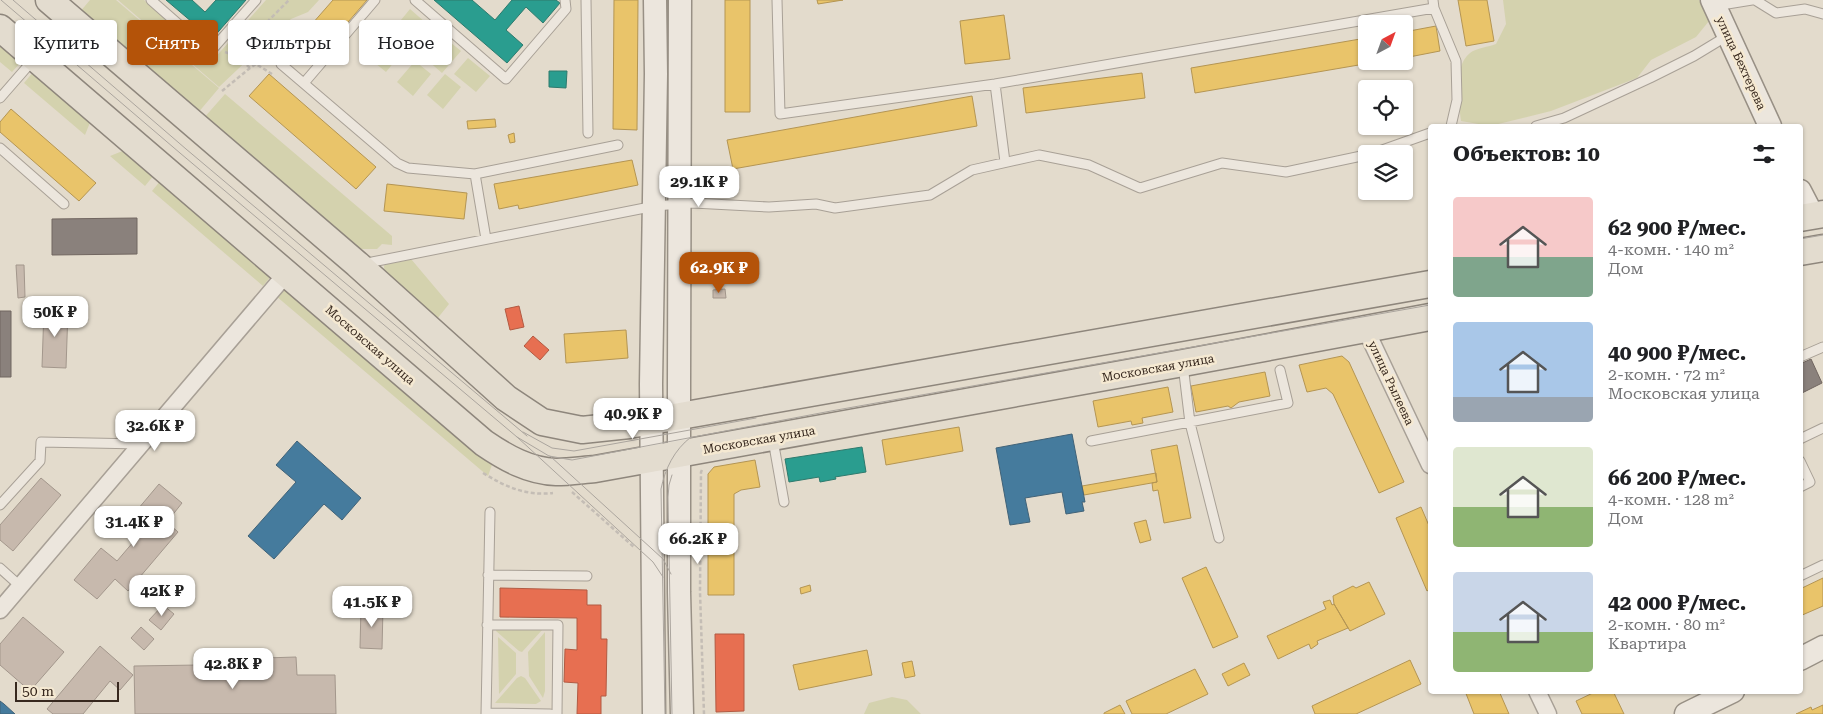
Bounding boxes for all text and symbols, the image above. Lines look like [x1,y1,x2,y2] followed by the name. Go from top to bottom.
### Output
[1713,14,1769,112] street label: улица Бехтерева
[1358,15,1412,70] north arrow
[1358,15,1413,200] map controls
[15,20,117,65] chip: Купить
[127,20,218,65] chip: Снять
[228,20,349,65] chip: Фильтры
[359,20,452,65] chip: Новое
[1358,80,1413,135] button: locate
[1750,140,1778,168] icon: filters
[1453,142,1600,166] text: Объектов: 10
[1358,145,1413,200] button: layers
[653,166,745,208] pin: 29.1K ₽
[670,172,728,191] text: 29.1K ₽
[1608,216,1746,240] text: 62 900 ₽/мес.
[1493,217,1553,277] icon: home
[1608,240,1734,259] text: 4-комн. · 140 m²
[673,252,765,294] pin: 62.9K ₽
[690,258,748,277] text: 62.9K ₽
[1608,259,1644,278] text: Дом
[20,296,90,338] pin: 50K ₽
[33,302,77,321] text: 50K ₽
[322,302,418,388] street label: Московская улица
[1365,339,1417,428] street label: улица Рылеева
[1608,341,1746,365] text: 40 900 ₽/мес.
[1493,342,1553,402] icon: home
[1101,351,1216,385] street label: Московская улица
[1608,365,1725,384] text: 2-комн. · 72 m²
[1608,384,1760,403] text: Московская улица
[587,398,679,440] pin: 40.9K ₽
[604,404,662,423] text: 40.9K ₽
[109,410,201,452] pin: 32.6K ₽
[126,416,184,435] text: 32.6K ₽
[702,423,817,457] street label: Московская улица
[1608,466,1746,490] text: 66 200 ₽/мес.
[1493,467,1553,527] icon: home
[1608,490,1734,509] text: 4-комн. · 128 m²
[88,506,180,548] pin: 31.4K ₽
[1608,509,1644,528] text: Дом
[105,512,163,531] text: 31.4K ₽
[652,522,744,565] pin: 66.2K ₽
[669,529,727,548] text: 66.2K ₽
[127,574,197,617] pin: 42K ₽
[140,581,184,600] text: 42K ₽
[326,586,418,628] pin: 41.5K ₽
[1608,591,1746,615] text: 42 000 ₽/мес.
[343,592,401,611] text: 41.5K ₽
[1493,592,1553,652] icon: home
[1608,615,1725,634] text: 2-комн. · 80 m²
[1608,634,1686,653] text: Квартира
[187,648,279,690] pin: 42.8K ₽
[204,654,262,673] text: 42.8K ₽
[15,679,119,702] scale bar
[22,683,54,699] text: 50 m

